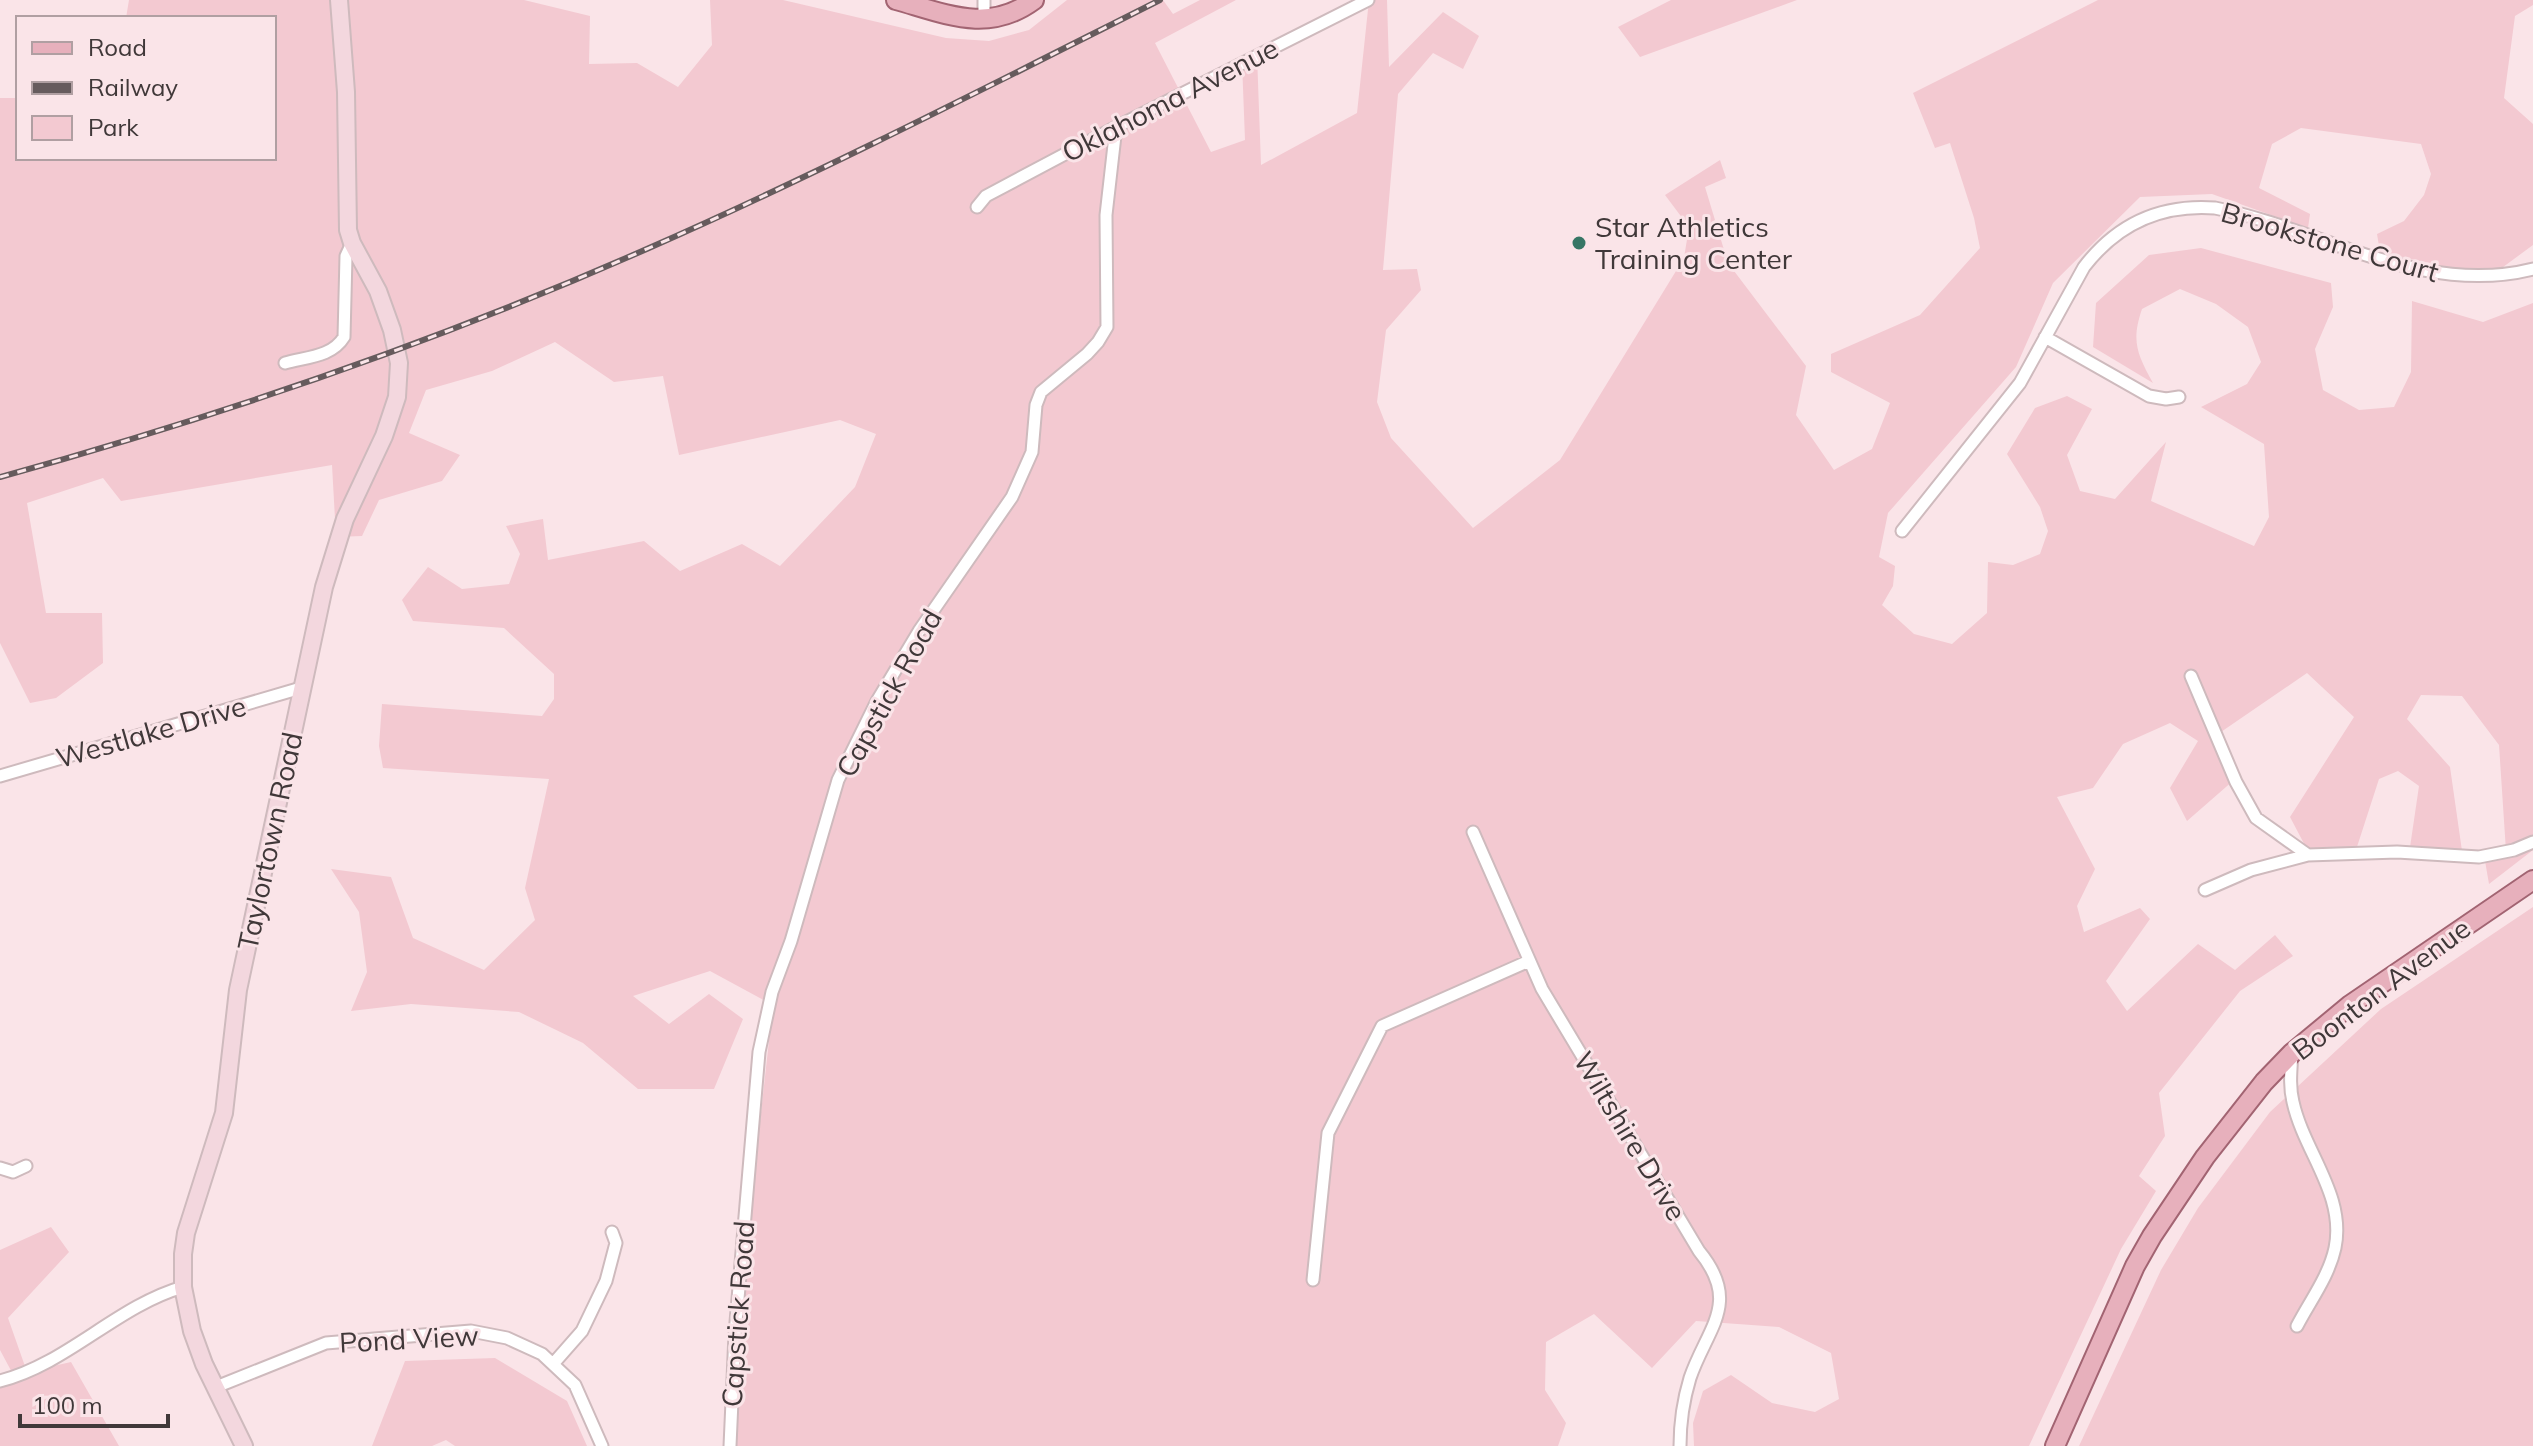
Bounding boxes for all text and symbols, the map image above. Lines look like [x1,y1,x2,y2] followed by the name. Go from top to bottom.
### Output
[16,16,276,160] legend
[1056,30,1284,169] street label: Oklahoma Avenue
[88,32,147,62] text: Road
[88,72,178,102] text: Railway
[88,112,139,142] text: Park
[2217,194,2443,289] street label: Brookstone Court
[1595,209,1793,276] place label: Star Athletics Training Center
[1570,234,1588,252] marker: Star Athletics Training Center
[828,603,949,783] street label: Capstick Road
[52,688,250,775] street label: Westlake Drive
[229,729,310,953] street label: Taylortown Road
[2285,910,2477,1067] street label: Boonton Avenue
[1566,1045,1695,1227] street label: Wiltshire Drive
[714,1220,761,1408] street label: Capstick Road
[338,1317,480,1360] street label: Pond View
[20,1378,168,1428] scale bar
[32,1390,103,1420] text: 100 m

